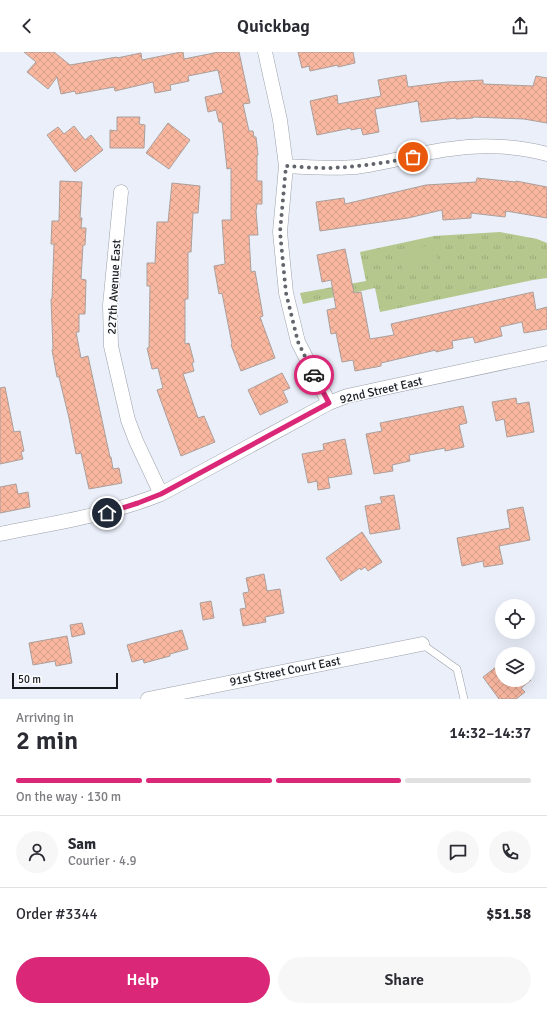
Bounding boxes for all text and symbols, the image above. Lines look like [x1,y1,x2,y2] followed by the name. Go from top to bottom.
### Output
[16,15,38,37] icon: back
[237,15,310,37] text: Quickbag
[509,15,531,37] icon: share
[396,140,430,174] pin
[402,146,424,168] icon: bag
[105,239,124,335] street label: 227th Avenue East
[294,355,334,395] courier
[303,364,325,386] icon: car
[338,374,424,407] street label: 92nd Street East
[90,496,124,530] pin
[96,502,118,524] icon: home
[495,599,535,687] map controls
[495,599,535,639] button: locate
[495,647,535,687] button: layers
[228,653,342,690] street label: 91st Street Court East
[12,671,118,690] scale bar
[18,673,41,686] text: 50 m
[16,710,74,726] text: Arriving in
[450,724,531,742] text: 14:32–14:37
[16,725,78,757] text: 2 min
[16,789,121,805] text: On the way · 130 m
[16,831,58,873] button: person
[437,831,479,873] button: chat
[489,831,531,873] button: phone
[68,835,96,853] text: Sam
[68,853,137,869] text: Courier · 4.9
[16,905,98,923] text: Order #3344
[486,905,531,923] text: $51.58
[16,957,270,1003] button: Help
[278,957,531,1003] button: Share

